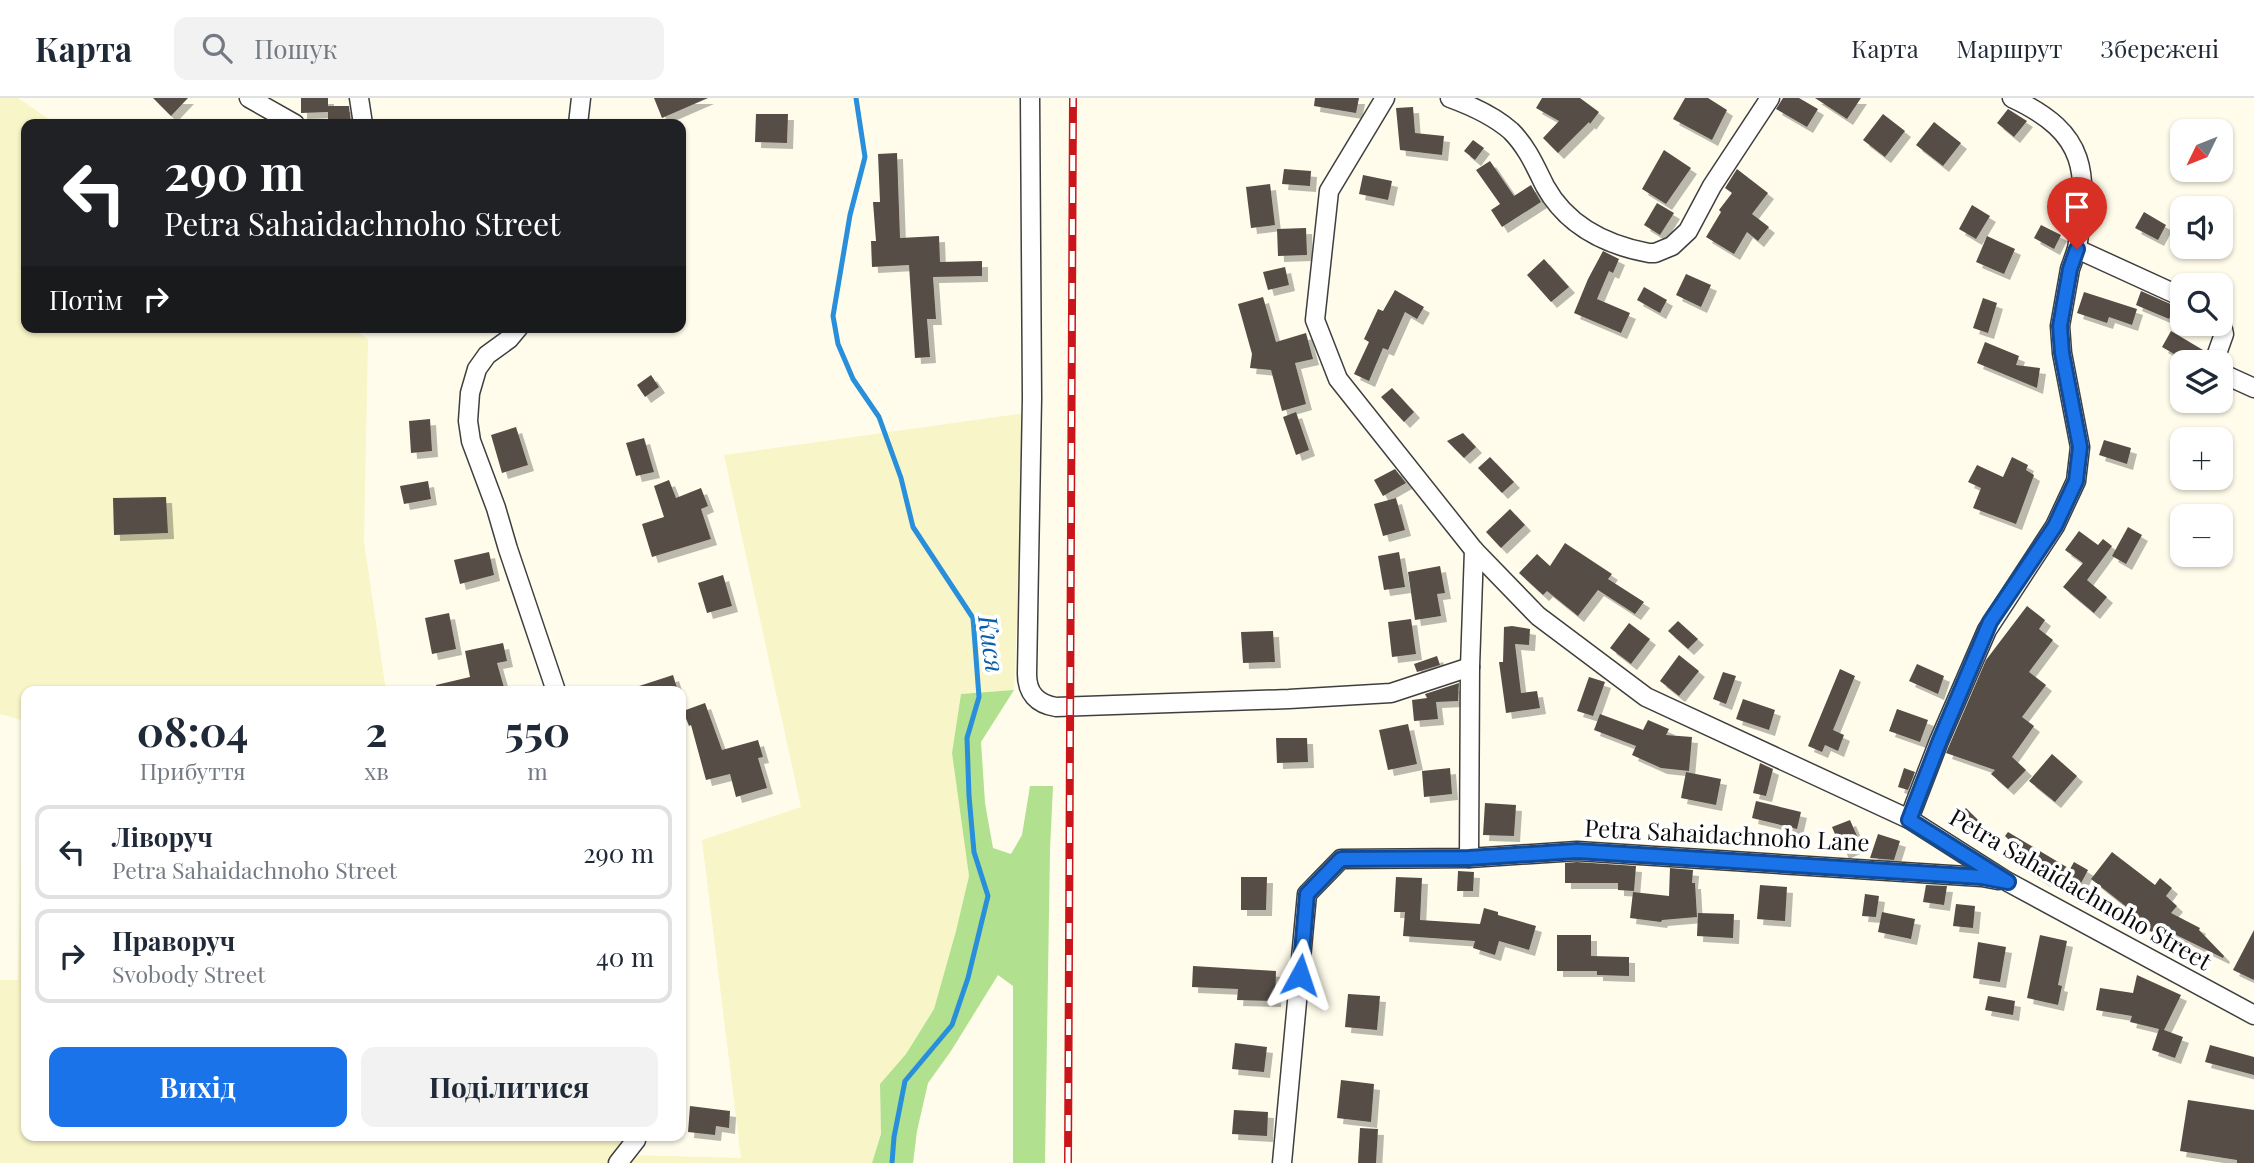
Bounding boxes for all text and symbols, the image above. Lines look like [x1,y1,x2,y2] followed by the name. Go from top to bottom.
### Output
[174,17,664,80] search box
[35,26,132,70] text: Карта
[198,29,236,67] icon: search
[254,31,337,66] text: Пошук
[1851,32,1919,64] text: Карта
[1957,32,2063,64] text: Маршрут
[2101,32,2219,64] text: Збережені
[2170,119,2233,182] north arrow
[2170,119,2233,567] map controls
[164,138,304,203] text: 290 m
[49,147,140,238] icon: left
[2047,177,2107,249] pin
[2058,188,2096,226] icon: arrive
[2170,196,2233,259] button: sound
[164,201,560,244] text: Petra Sahaidachnoho Street
[2170,273,2233,336] button: search
[137,280,175,318] icon: right
[49,282,123,317] text: Потім
[2170,350,2233,413] button: layers
[2170,427,2233,490] button: +
[2170,504,2233,567] button: −
[971,612,1014,675] water label: Кися
[137,702,249,758] text: 08:04
[366,702,388,758] text: 2
[505,702,570,758] text: 550
[140,755,246,786] text: Прибуття
[364,755,389,786] text: хв
[527,755,548,786] text: m
[1944,800,2218,977] street label: Petra Sahaidachnoho Street
[1584,811,1870,857] street label: Petra Sahaidachnoho Lane
[112,819,213,854] text: Ліворуч
[53,833,91,871] icon: left
[583,835,654,870] text: 290 m
[112,854,397,885] text: Petra Sahaidachnoho Street
[112,923,235,958] text: Праворуч
[53,937,91,975] icon: right
[1263,938,1337,1012] position arrow
[596,939,654,974] text: 40 m
[112,958,265,989] text: Svobody Street
[49,1047,347,1127] button: Вихід
[361,1047,658,1127] button: Поділитися

